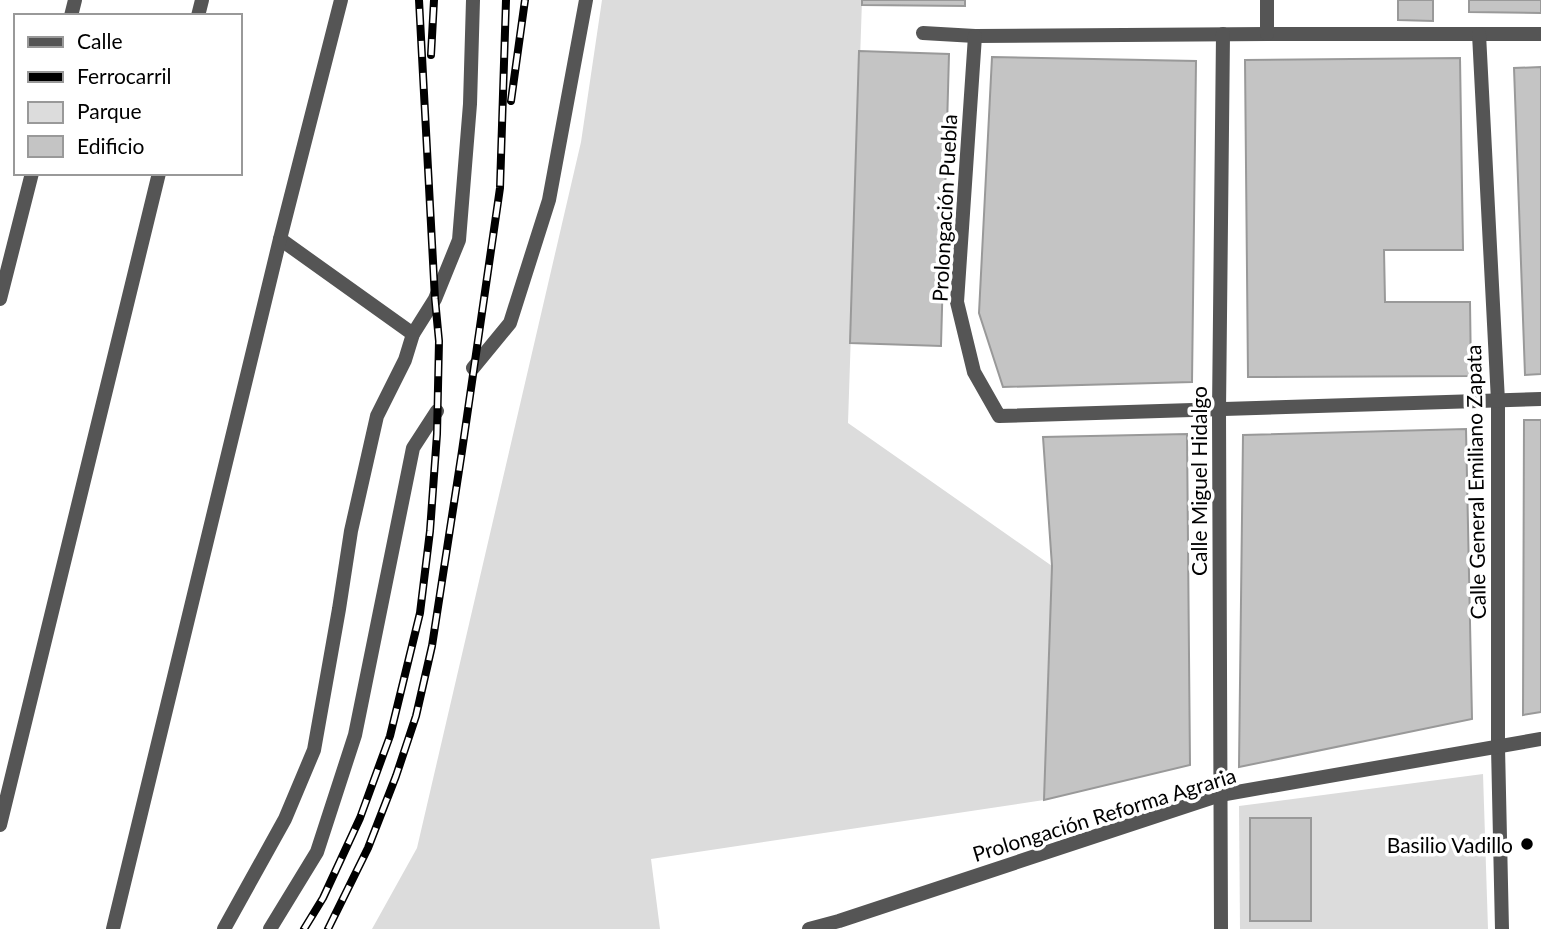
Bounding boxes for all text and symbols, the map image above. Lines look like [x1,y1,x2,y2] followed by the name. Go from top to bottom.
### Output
[14,14,242,175] legend
[77,28,122,53] text: Calle
[77,63,172,88] text: Ferrocarril
[77,98,142,123] text: Parque
[927,113,961,303] street label: Prolongación Puebla
[77,133,145,158] text: Edificio
[1460,344,1490,620] street label: Calle General Emiliano Zapata
[1186,386,1211,576] street label: Calle Miguel Hidalgo
[969,762,1239,866] street label: Prolongación Reforma Agraria
[1387,832,1513,857] place label: Basilio Vadillo
[1519,836,1535,852] marker: Basilio Vadillo

